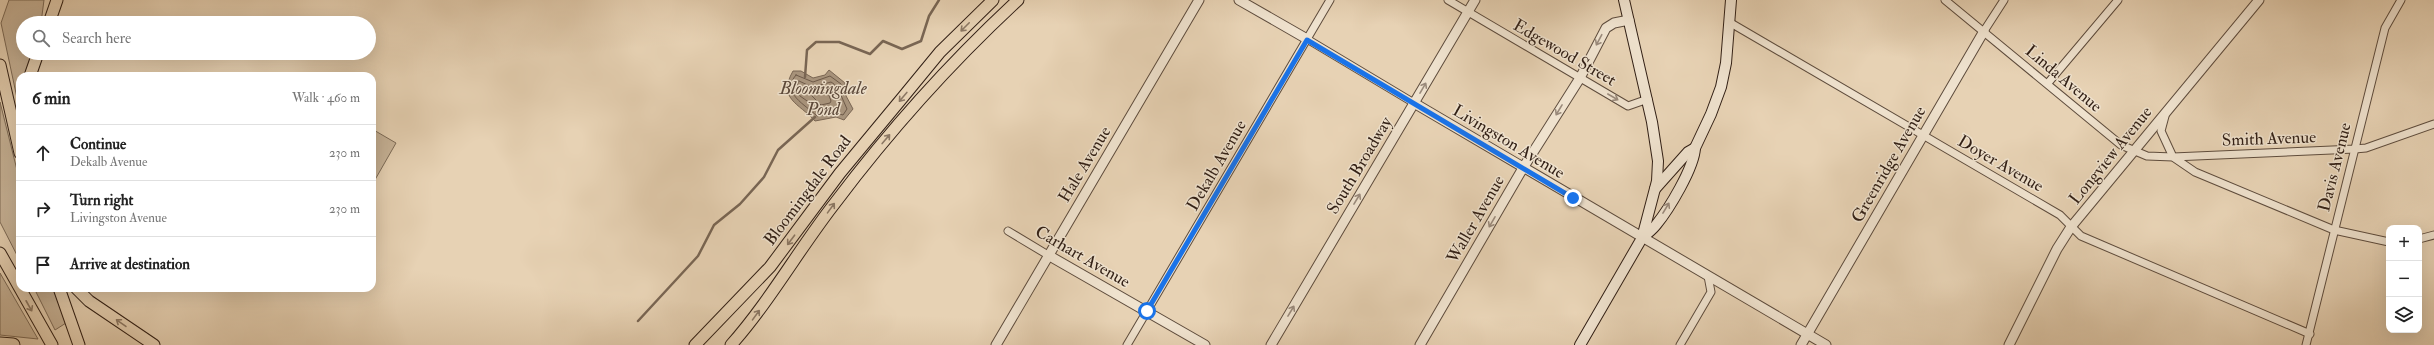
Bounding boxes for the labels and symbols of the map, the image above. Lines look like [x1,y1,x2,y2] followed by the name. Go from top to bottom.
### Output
[1509,14,1621,91] street label: Edgewood Street
[960,22,970,32] one-way arrow
[1595,34,1602,46] one-way arrow
[2021,40,2106,117] street label: Linda Avenue
[778,77,868,121] water label: Bloomingdale Pond
[1420,82,1428,94] one-way arrow
[898,91,907,102] one-way arrow
[1607,94,1619,102] one-way arrow
[1449,100,1568,183] street label: Livingston Avenue
[1847,102,1930,226] street label: Greenridge Avenue
[2064,102,2156,209] street label: Longview Avenue
[1554,104,1562,116] one-way arrow
[1322,112,1398,218] street label: South Broadway
[1182,116,1251,214] street label: Dekalb Avenue
[2313,120,2356,214] street label: Davis Avenue
[1054,122,1115,206] street label: Hale Avenue
[2222,126,2316,151] street label: Smith Avenue
[1954,130,2047,197] street label: Doyer Avenue
[759,131,856,250] street label: Bloomingdale Road
[882,134,891,144] one-way arrow
[1441,172,1509,268] street label: Waller Avenue
[1564,189,1582,207] route end
[1354,194,1362,206] one-way arrow
[1663,202,1671,214] one-way arrow
[826,203,835,214] one-way arrow
[1487,216,1495,228] one-way arrow
[1032,221,1134,292] street label: Carhart Avenue
[787,234,795,245] one-way arrow
[26,300,34,312] one-way arrow
[1138,302,1156,320] route start
[1288,305,1296,317] one-way arrow
[751,309,760,320] one-way arrow
[116,319,127,327] one-way arrow

